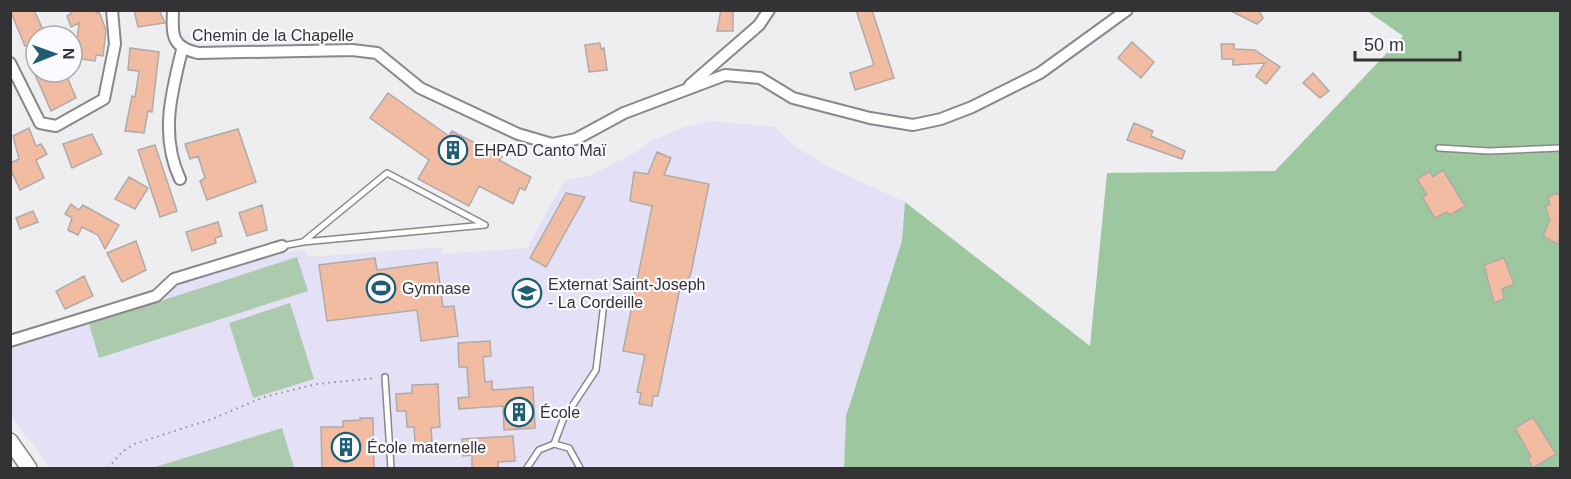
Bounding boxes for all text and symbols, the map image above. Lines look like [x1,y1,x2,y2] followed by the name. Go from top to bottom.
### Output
[24,24,84,84] north arrow
[1355,24,1460,62] scale bar
[192,27,354,44] street label: Chemin de la Chapelle
[1364,35,1404,55] text: 50 m
[60,48,77,60] text: N
[437,134,469,166] building icon: EHPAD Canto Maï
[474,142,607,159] place label: EHPAD Canto Maï
[365,272,397,304] sports icon: Gymnase
[548,276,705,311] place label: Externat Saint-Joseph - La Cordeille
[511,277,543,309] school or university icon: Externat Saint-Joseph - La Cordeille
[402,280,471,297] place label: Gymnase
[503,396,535,428] building icon: École
[540,403,580,421] place label: École
[330,431,362,463] building icon: École maternelle
[367,438,486,456] place label: École maternelle

